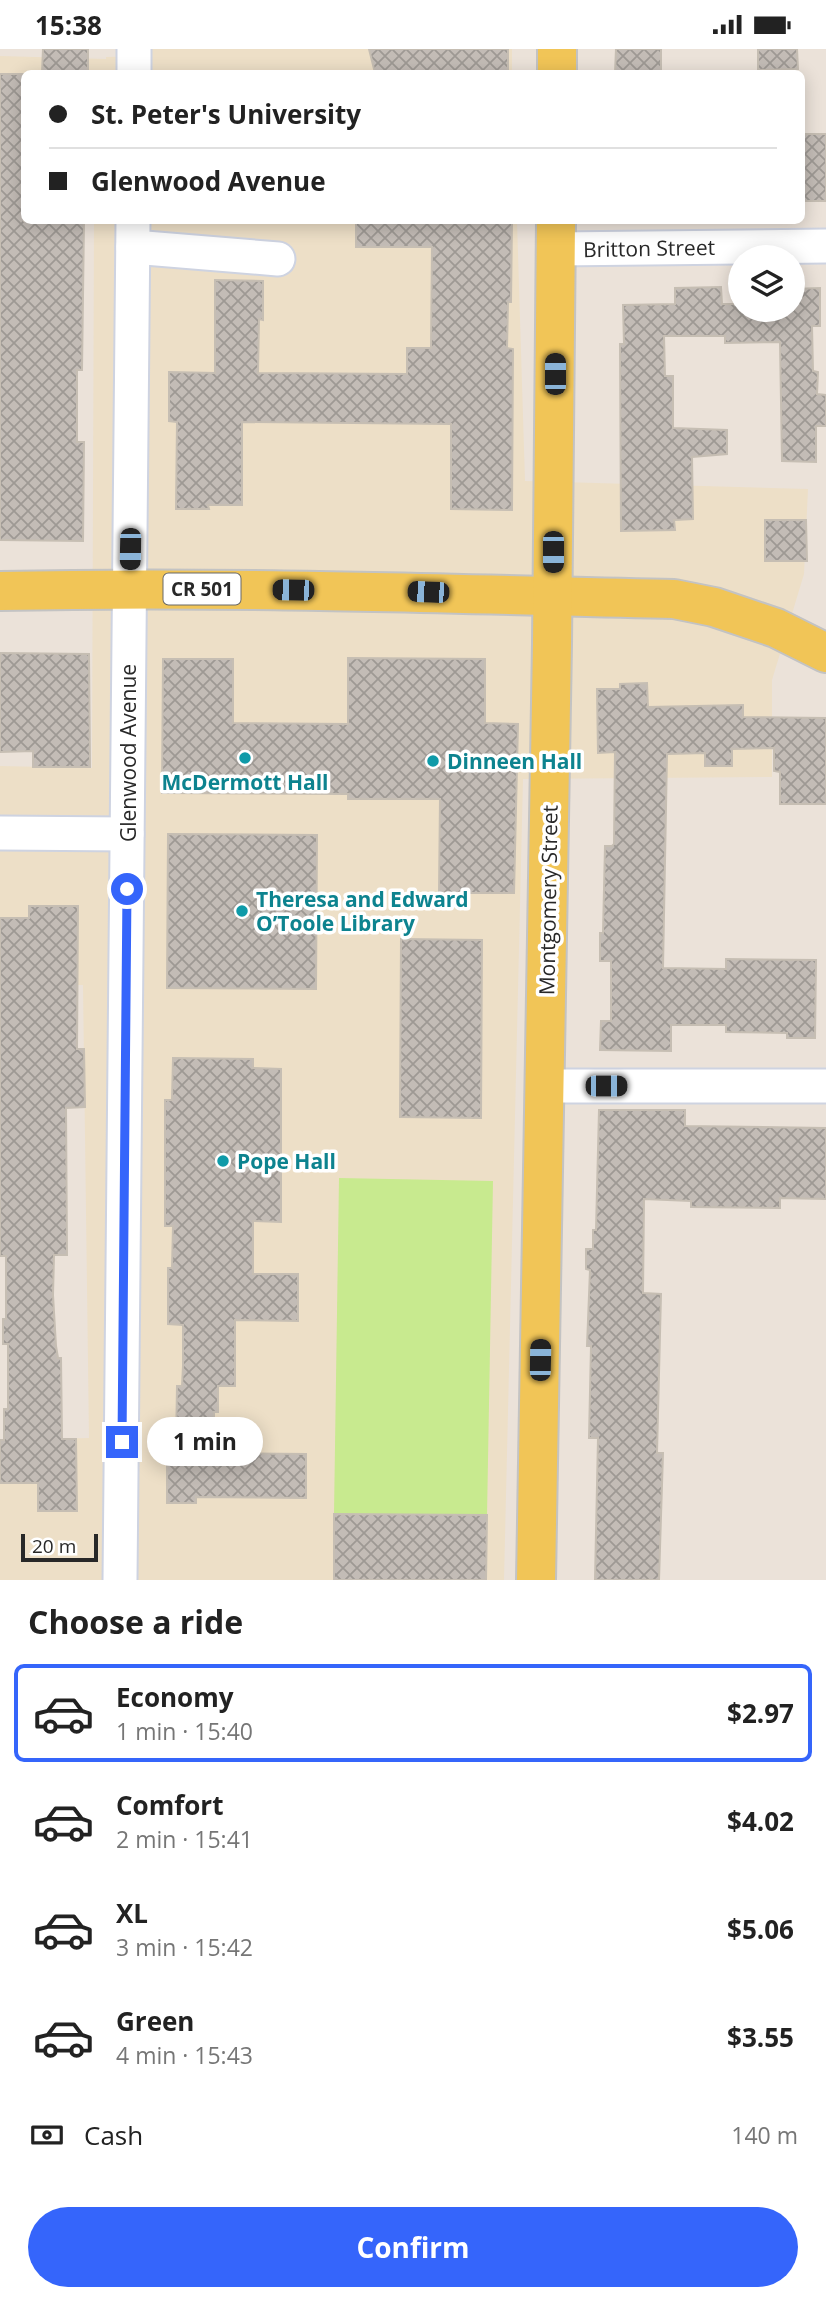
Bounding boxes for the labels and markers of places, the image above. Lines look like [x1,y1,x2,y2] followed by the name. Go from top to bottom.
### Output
[447,747,582,775] place label: Dinneen Hall
[237,750,253,766] marker: McDermott Hall
[425,753,441,769] marker: Dinneen Hall
[162,768,328,796] place label: McDermott Hall
[256,885,469,937] place label: Theresa and Edward O’Toole Library
[234,903,250,919] marker: Theresa and Edward O’Toole Library
[237,1147,336,1175] place label: Pope Hall
[215,1153,231,1169] marker: Pope Hall

